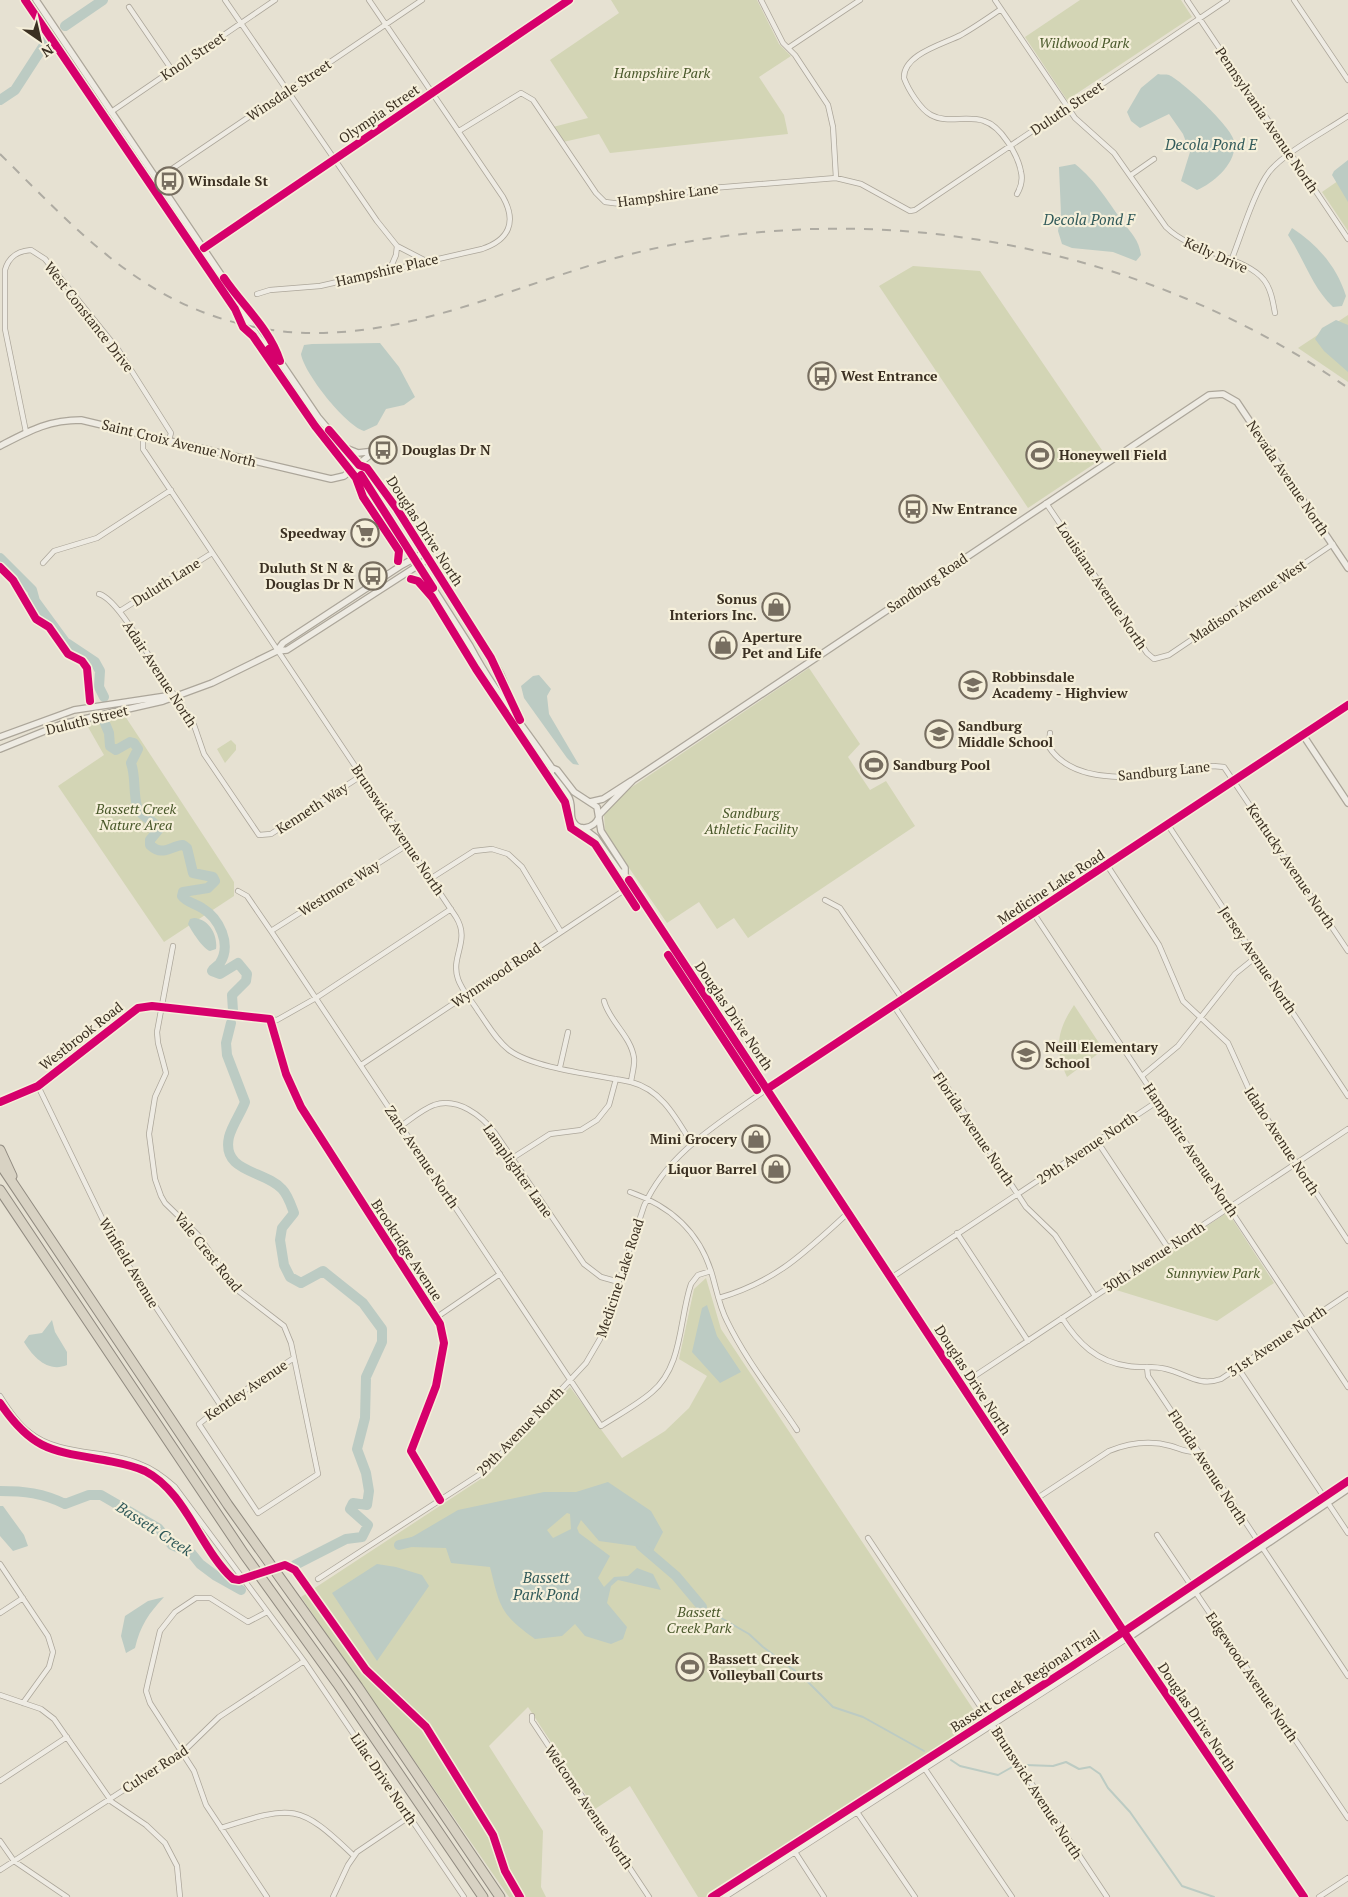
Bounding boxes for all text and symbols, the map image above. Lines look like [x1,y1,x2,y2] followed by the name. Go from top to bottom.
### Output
[15,15,65,65] north arrow
[157,26,229,84] street label: Knoll Street
[1039,33,1130,52] park label: Wildwood Park
[38,40,57,62] text: N
[1211,43,1323,196] street label: Pennsylvania Avenue North
[243,54,336,125] street label: Winsdale Street
[613,63,710,82] park label: Hampshire Park
[1026,76,1108,139] street label: Duluth Street
[335,79,424,148] street label: Olympia Street
[1164,134,1258,154] water label: Decola Pond E
[154,166,184,196] bus stop icon: Winsdale St
[188,171,268,190] place label: Winsdale St
[616,178,720,211] street label: Hampshire Lane
[1042,209,1136,229] water label: Decola Pond F
[1181,232,1251,277] street label: Kelly Drive
[334,248,440,291] street label: Hampshire Place
[40,258,139,376] street label: West Constance Drive
[807,361,837,391] bus stop icon: West Entrance
[841,366,938,385] place label: West Entrance
[100,414,258,471] street label: Saint Croix Avenue North
[1243,416,1334,539] street label: Nevada Avenue North
[368,435,398,465] bus stop icon: Douglas Dr N
[402,440,491,459] place label: Douglas Dr N
[1025,440,1055,470] sports icon: Honeywell Field
[1059,445,1167,464] place label: Honeywell Field
[383,472,468,589] street label: Douglas Drive North
[898,494,928,524] bus stop icon: Nw Entrance
[932,499,1018,518] place label: Nw Entrance
[350,518,380,548] supermarket icon: Speedway
[1053,518,1152,653] street label: Louisiana Avenue North
[280,523,347,542] place label: Speedway
[883,548,971,617] street label: Sandburg Road
[128,553,203,610] street label: Duluth Lane
[1186,554,1310,647] street label: Madison Avenue West
[259,558,354,593] place label: Duluth St N & Douglas Dr N
[358,561,388,591] bus stop icon: Duluth St N & Douglas Dr N
[669,589,757,624] place label: Sonus Interiors Inc.
[761,592,791,622] shop icon: Sonus Interiors Inc.
[119,617,202,731] street label: Adair Avenue North
[742,627,822,662] place label: Aperture Pet and Life
[708,630,738,660] shop icon: Aperture Pet and Life
[992,667,1129,702] place label: Robbinsdale Academy - Highview
[958,670,988,700] school or university icon: Robbinsdale Academy - Highview
[44,700,131,739] street label: Duluth Street
[958,716,1054,751] place label: Sandburg Middle School
[924,719,954,749] school or university icon: Sandburg Middle School
[859,750,889,780] sports icon: Sandburg Pool
[893,755,991,774] place label: Sandburg Pool
[1117,756,1211,785] street label: Sandburg Lane
[348,761,449,899] street label: Brunswick Avenue North
[272,777,352,838] street label: Kenneth Way
[95,799,177,834] park label: Bassett Creek Nature Area
[1242,799,1340,932] street label: Kentucky Avenue North
[703,803,798,838] park label: Sandburg Athletic Facility
[993,845,1108,928] street label: Medicine Lake Road
[295,855,384,920] street label: Westmore Way
[1215,902,1302,1017] street label: Jersey Avenue North
[447,938,544,1012] street label: Wynnwood Road
[691,958,778,1074] street label: Douglas Drive North
[35,997,126,1074] street label: Westbrook Road
[1045,1037,1158,1072] place label: Neill Elementary School
[1011,1040,1041,1070] school or university icon: Neill Elementary School
[929,1068,1020,1189] street label: Florida Avenue North
[1140,1079,1243,1220] street label: Hampshire Avenue North
[1240,1083,1324,1198] street label: Idaho Avenue North
[381,1102,464,1212] street label: Zane Avenue North
[1033,1107,1141,1188] street label: 29th Avenue North
[479,1120,558,1221] street label: Lamplighter Lane
[741,1124,771,1154] shop icon: Mini Grocery
[650,1129,738,1148] place label: Mini Grocery
[761,1154,791,1184] shop icon: Liquor Barrel
[668,1159,757,1178] place label: Liquor Barrel
[367,1195,447,1304] street label: Brookridge Avenue
[170,1208,247,1296] street label: Vale Crest Road
[95,1214,164,1311] street label: Winfield Avenue
[591,1216,648,1340] street label: Medicine Lake Road
[1099,1217,1208,1297] street label: 30th Avenue North
[1166,1263,1260,1282] park label: Sunnyview Park
[1224,1300,1330,1381] street label: 31st Avenue North
[931,1321,1016,1438] street label: Douglas Drive North
[201,1355,291,1424] street label: Kentley Avenue
[472,1382,567,1480] street label: 29th Avenue North
[1164,1406,1253,1528] street label: Florida Avenue North
[112,1496,197,1560] water label: Bassett Creek
[512,1567,580,1604] water label: Bassett Park Pond
[667,1602,732,1637] park label: Bassett Creek Park
[1202,1608,1303,1745] street label: Edgewood Avenue North
[946,1625,1103,1736] street label: Bassett Creek Regional Trail
[709,1649,823,1684] place label: Bassett Creek Volleyball Courts
[675,1652,705,1682] sports icon: Bassett Creek Volleyball Courts
[1154,1659,1241,1775] street label: Douglas Drive North
[988,1723,1087,1862] street label: Brunswick Avenue North
[347,1729,422,1828] street label: Lilac Drive North
[118,1740,192,1797] street label: Culver Road
[541,1741,638,1872] street label: Welcome Avenue North

